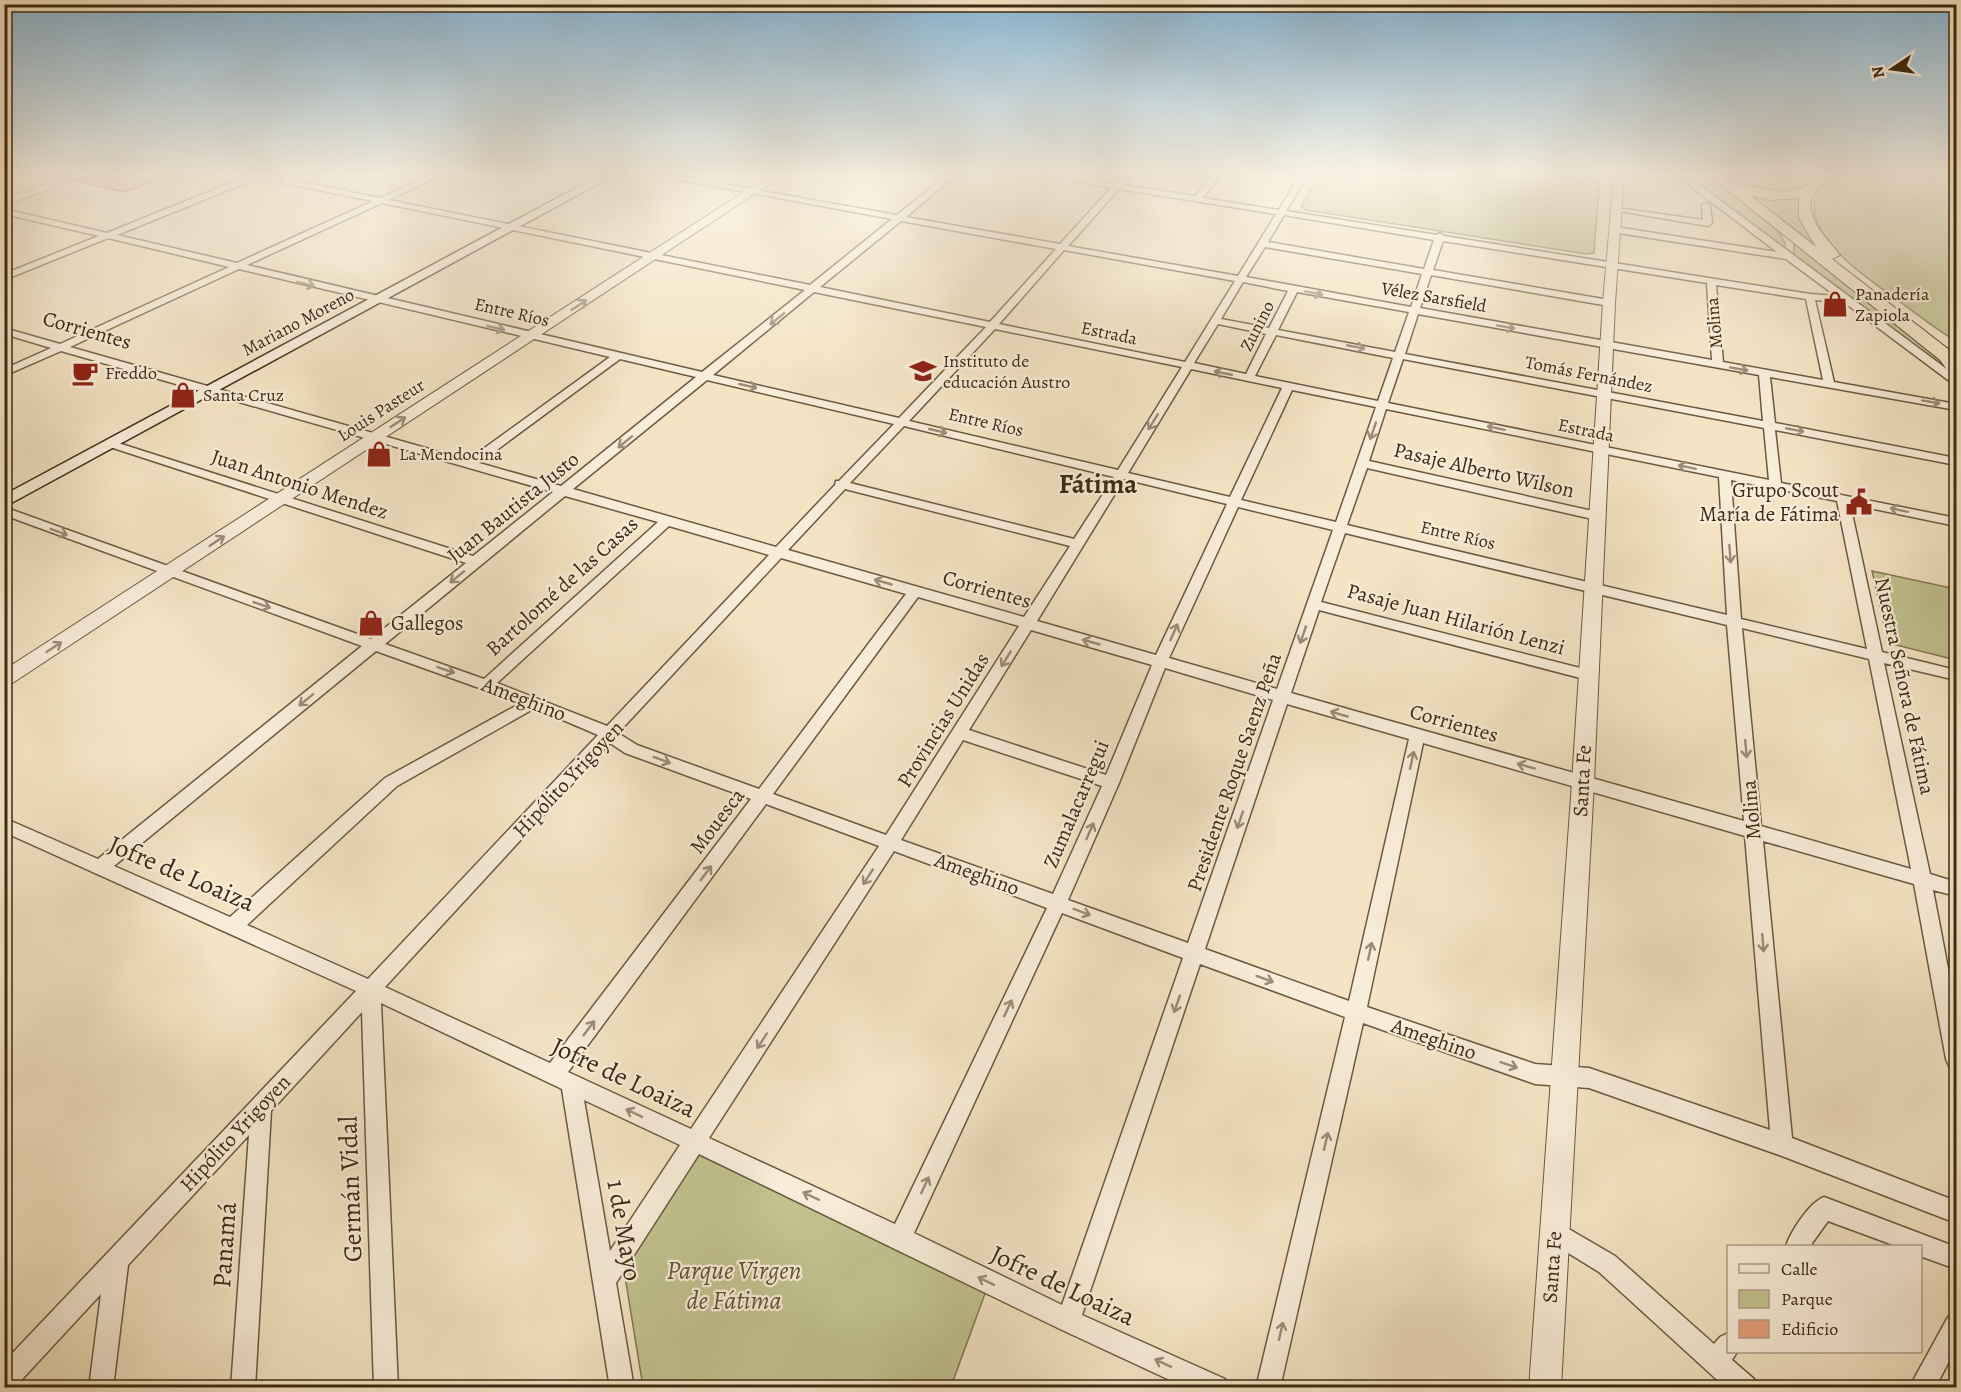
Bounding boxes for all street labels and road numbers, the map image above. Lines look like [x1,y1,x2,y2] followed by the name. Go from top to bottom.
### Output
[1379,276,1489,318] street label: Vélez Sarsfield
[238,282,358,362] street label: Mariano Moreno
[472,292,552,332] street label: Entre Ríos
[1700,296,1728,350] street label: Molina
[1234,297,1280,355] street label: Zunino
[39,304,135,356] street label: Corrientes
[1079,315,1140,351] street label: Estrada
[1523,350,1655,398] street label: Tomás Fernández
[333,373,429,447] street label: Louis Pasteur
[946,402,1026,442] street label: Entre Ríos
[1556,412,1617,448] street label: Estrada
[1391,436,1577,504] street label: Pasaje Alberto Wilson
[208,442,392,526] street label: Juan Antonio Mendez
[441,445,585,569] street label: Juan Bautista Justo
[480,510,644,662] street label: Bartolomé de las Casas
[1418,515,1498,555] street label: Entre Ríos
[939,563,1035,615] street label: Corrientes
[1868,575,1942,798] street label: Nuestra Señora de Fátima
[1344,576,1568,662] street label: Pasaje Juan Hilarión Lenzi
[890,647,996,793] street label: Provincias Unidas
[1180,649,1288,895] street label: Presidente Roque Saenz Peña
[477,670,570,728] street label: Ameghino
[1406,697,1502,749] street label: Corrientes
[506,714,630,844] street label: Hipólito Yrigoyen
[1036,736,1116,872] street label: Zumalacarregui
[1566,744,1598,818] street label: Santa Fe
[1734,779,1768,841] street label: Molina
[683,782,751,860] street label: Mouesca
[103,827,260,920] street label: Jofre de Loaiza
[930,845,1023,902] street label: Ameghino
[1387,1011,1480,1067] street label: Ameghino
[546,1029,702,1126] street label: Jofre de Loaiza
[173,1068,297,1198] street label: Hipólito Yrigoyen
[330,1115,371,1263] street label: Germán Vidal
[598,1177,651,1284] street label: 1 de Mayo
[204,1201,245,1289] street label: Panamá
[1536,1230,1568,1304] street label: Santa Fe
[985,1237,1141,1334] street label: Jofre de Loaiza

